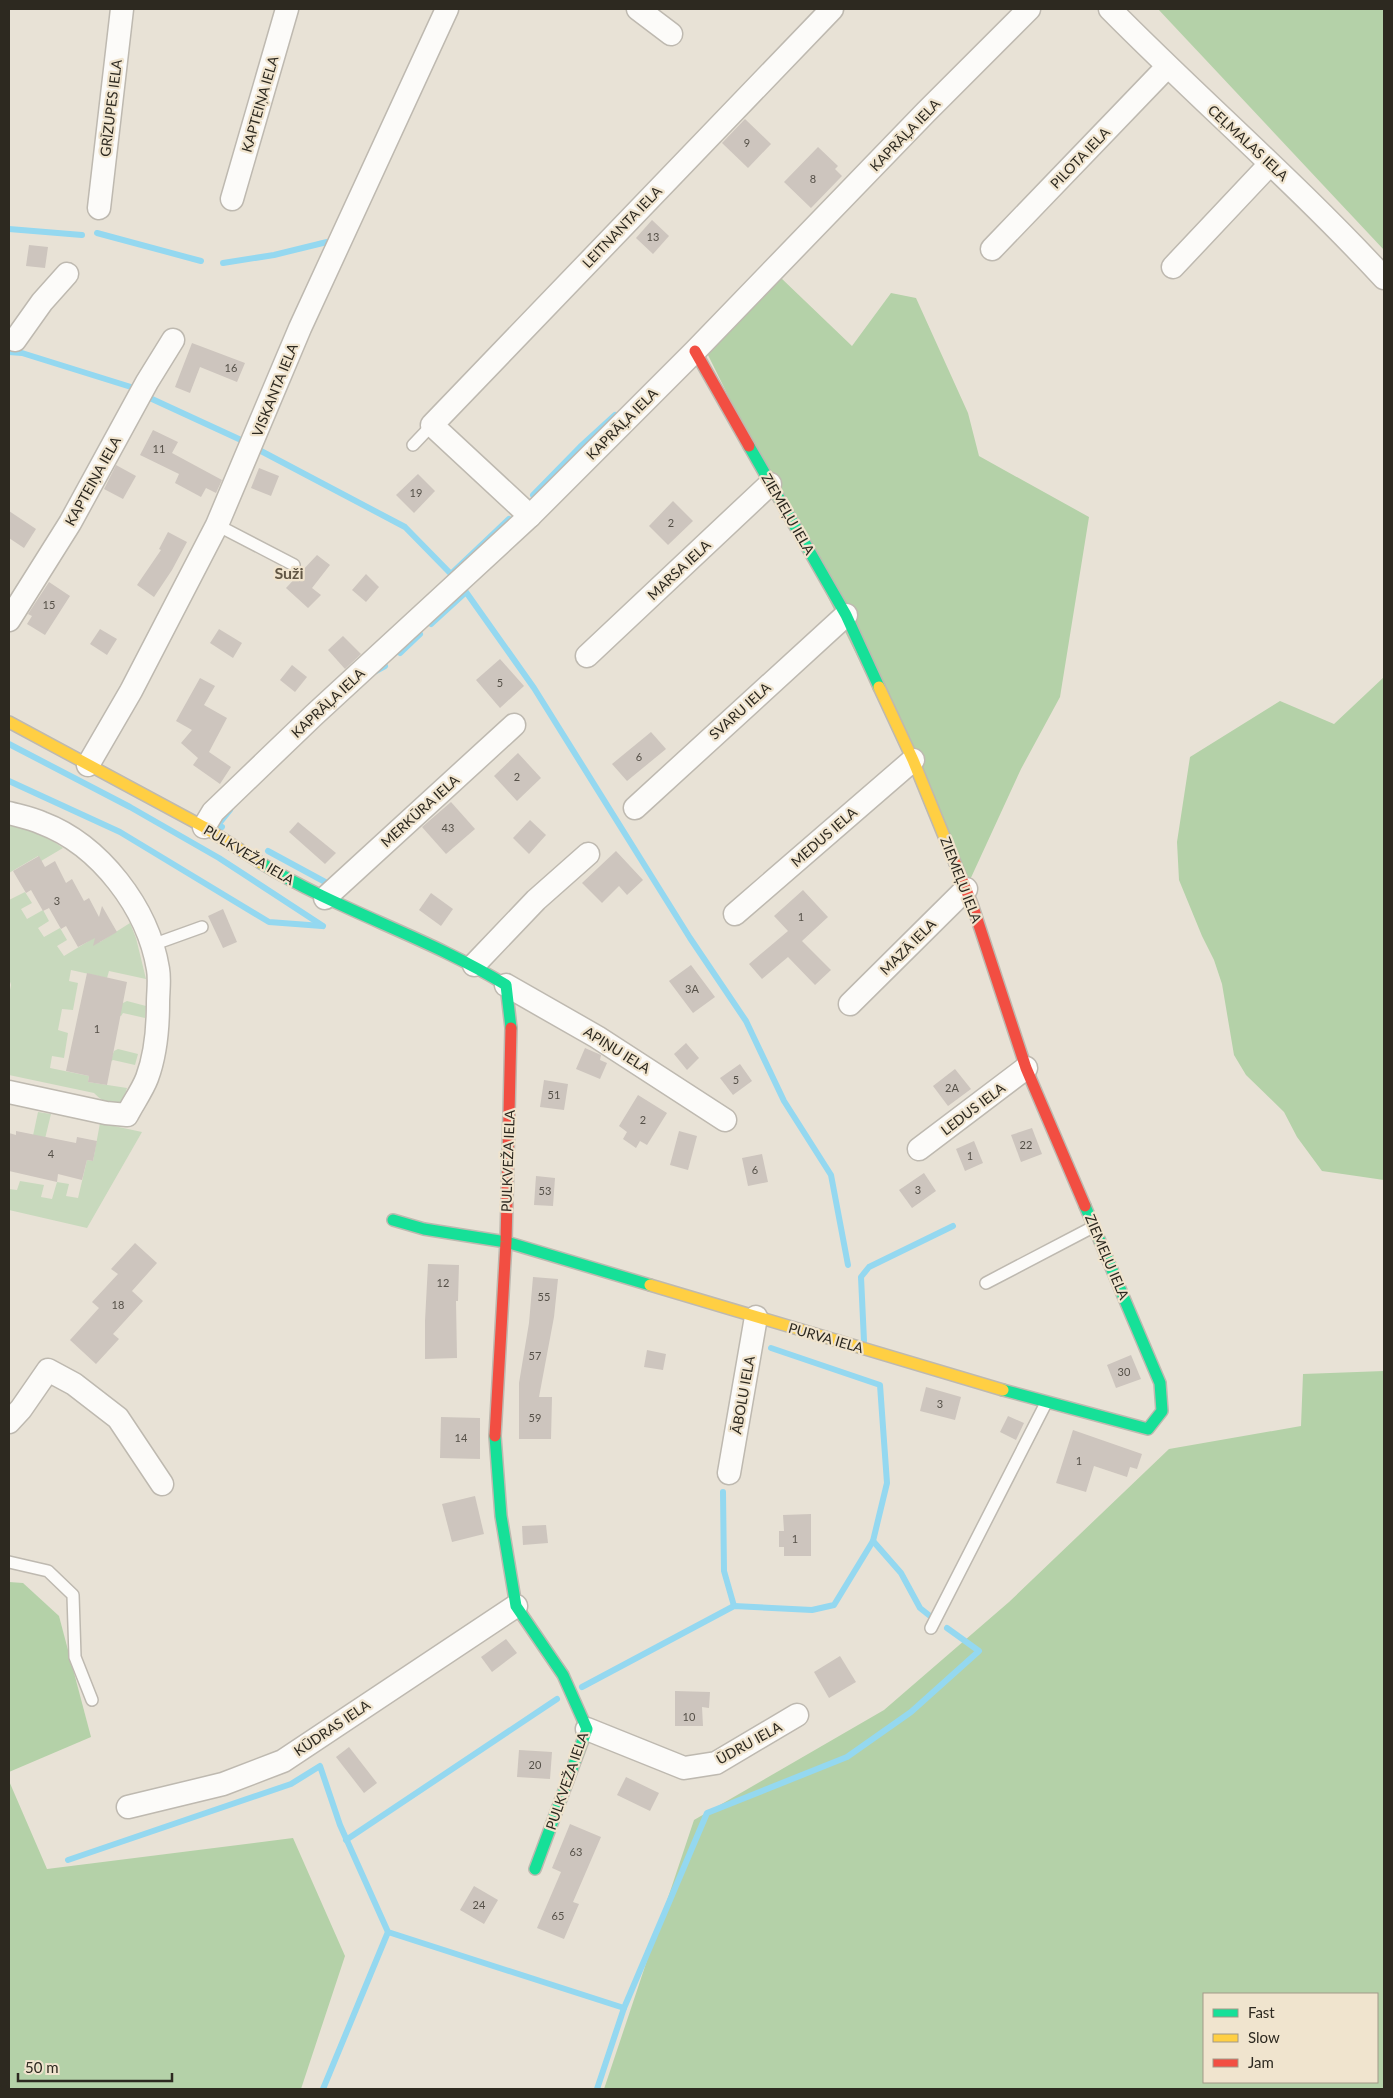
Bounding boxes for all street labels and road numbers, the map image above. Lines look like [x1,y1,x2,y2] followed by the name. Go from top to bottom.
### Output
[238,53,282,154] street label: KAPTEIŅA IELA
[96,58,125,158] street label: GRĪZUPES IELA
[866,95,944,174] street label: KAPRĀĻA IELA
[1205,101,1292,185] street label: CEĻMALAS IELA
[1046,123,1113,192] street label: PILOTA IELA
[578,182,665,271] street label: LEITNANTA IELA
[248,340,301,439] street label: VISKANTA IELA
[582,384,661,463] street label: KAPRĀĻA IELA
[61,433,124,528] street label: KAPTEIŅA IELA
[758,470,819,558] street label: ZIEMEĻU IELA
[644,536,714,603] street label: MARSA IELA
[288,664,368,741] street label: KAPRĀĻA IELA
[705,678,774,743] street label: SVARU IELA
[377,771,463,850] street label: MERKŪRA IELA
[787,803,861,870] street label: MEDUS IELA
[201,821,298,888] street label: PULKVEŽA IELA
[937,834,986,926] street label: ZIEMEĻU IELA
[876,915,940,978] street label: MAZĀ IELA
[581,1022,654,1077] street label: APIŅU IELA
[937,1079,1009,1138] street label: LEDUS IELA
[497,1109,518,1212] street label: PULKVEŽA IELA
[1082,1212,1133,1302] street label: ZIEMEĻU IELA
[787,1319,866,1356] street label: PURVA IELA
[727,1354,758,1435] street label: ĀBOLU IELA
[290,1696,374,1759] street label: KŪDRAS IELA
[713,1717,785,1768] street label: ŪDRU IELA
[542,1729,591,1832] street label: PULKVEŽA IELA

